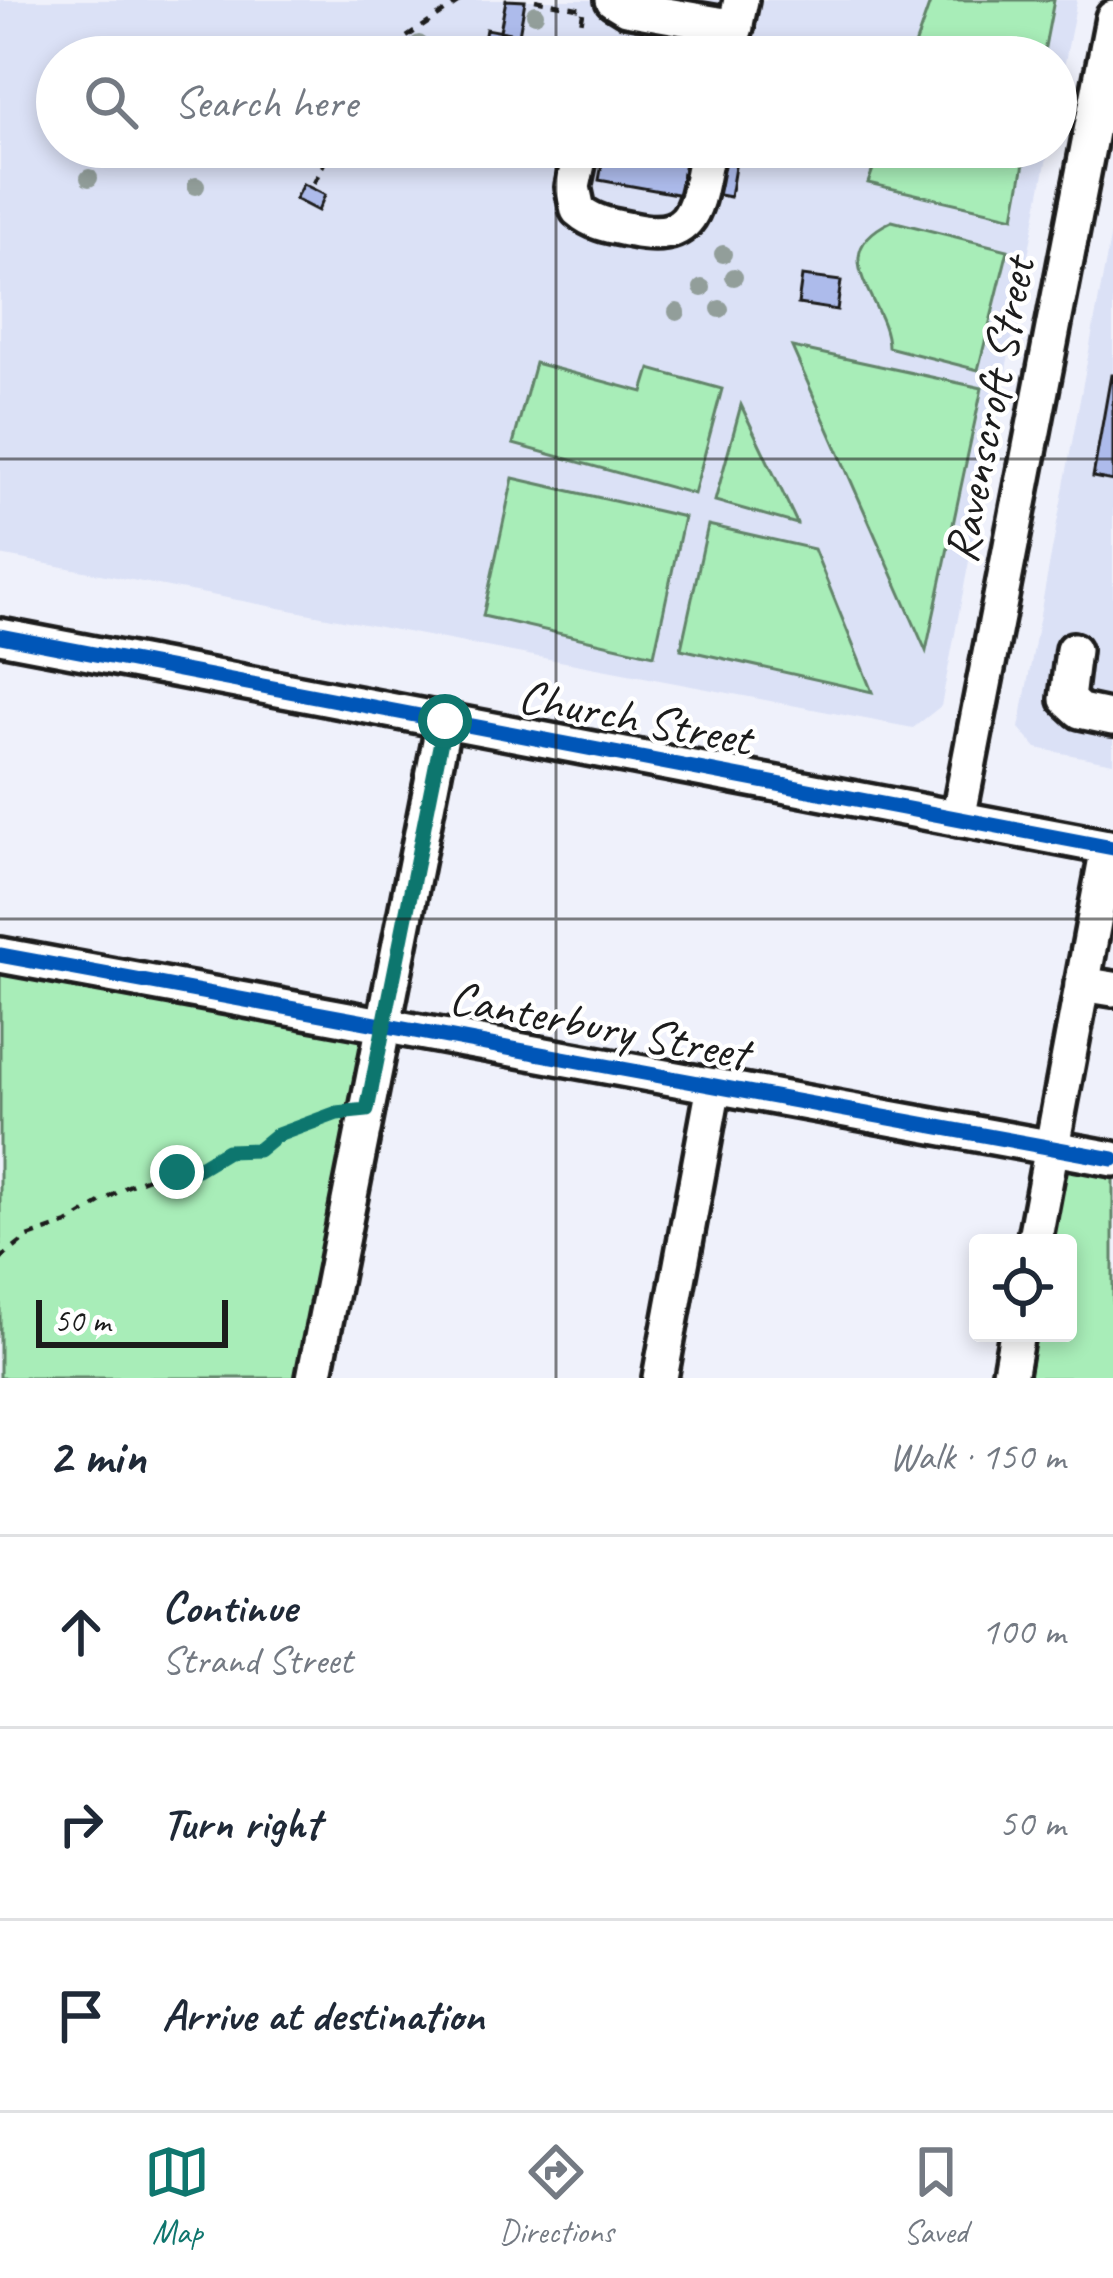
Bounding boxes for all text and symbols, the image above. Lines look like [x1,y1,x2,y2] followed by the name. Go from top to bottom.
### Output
[36,36,1077,168] search box
[78,69,144,135] icon: search
[174,74,357,131] text: Search here
[930,248,1049,567] street label: Ravenscroft Street
[514,665,760,770] street label: Church Street
[418,694,472,748] route start
[445,967,759,1084] street label: Canterbury Street
[150,1145,204,1199] route end
[969,1234,1077,1342] map controls
[969,1234,1077,1342] button: locate
[36,1294,228,1347] scale bar
[54,1300,110,1342] text: 50 m
[48,1424,146,1488] text: 2 min
[889,1432,1065,1481] text: Walk · 150 m
[162,1579,296,1636] text: Continue
[48,1599,114,1665] icon: ahead
[981,1607,1065,1656] text: 100 m
[162,1636,352,1685] text: Strand Street
[48,1791,114,1857] icon: right
[162,1795,320,1852] text: Turn right
[999,1799,1065,1848] text: 50 m
[48,1983,114,2049] icon: arrive
[162,1987,484,2044] text: Arrive at destination
[144,2139,210,2253] tab: Map
[499,2139,614,2253] tab: Directions
[903,2139,969,2253] tab: Saved

